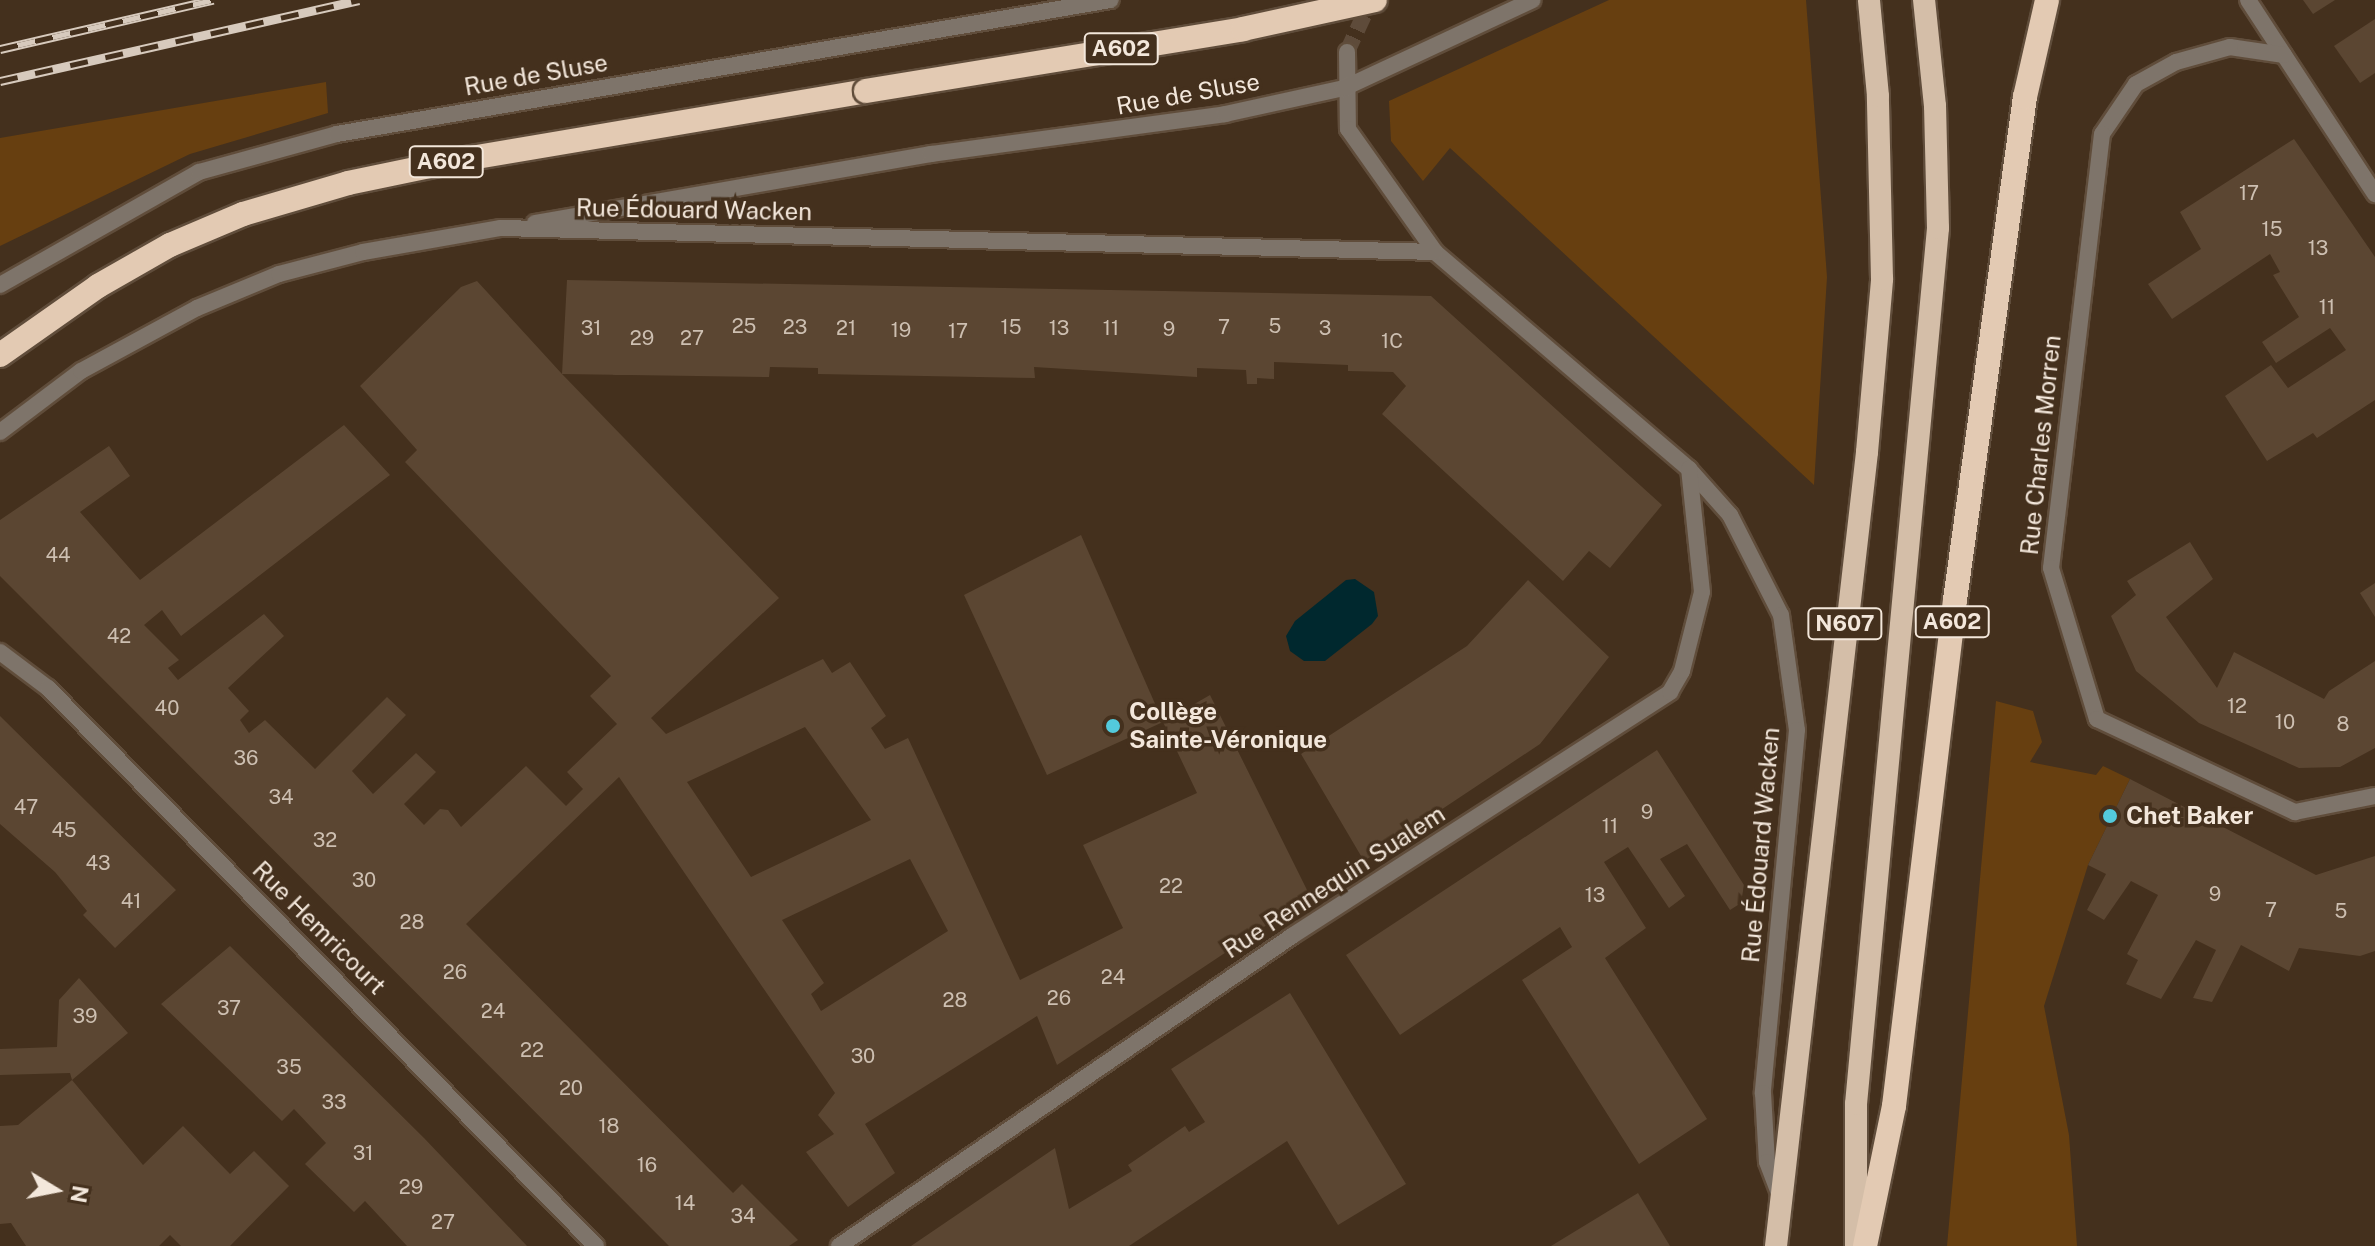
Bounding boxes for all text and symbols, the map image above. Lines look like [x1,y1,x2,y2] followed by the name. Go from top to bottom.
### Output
[1083,31,1159,67] road number: A602
[462,48,610,102] street label: Rue de Sluse
[1114,67,1262,121] street label: Rue de Sluse
[408,144,484,180] road number: A602
[2239,181,2259,205] house number: 17
[575,194,813,226] street label: Rue Édouard Wacken
[2262,217,2282,241] house number: 15
[2308,236,2328,260] house number: 13
[2319,295,2335,319] house number: 11
[732,314,756,338] house number: 25
[1269,314,1281,338] house number: 5
[783,315,807,339] house number: 23
[1001,315,1021,339] house number: 15
[1218,315,1230,339] house number: 7
[581,316,601,340] house number: 31
[836,316,856,340] house number: 21
[1049,316,1069,340] house number: 13
[1103,316,1119,340] house number: 11
[1319,316,1331,340] house number: 3
[1163,317,1175,341] house number: 9
[891,318,911,342] house number: 19
[948,319,968,343] house number: 17
[630,326,654,350] house number: 29
[680,326,704,350] house number: 27
[1381,329,1403,353] house number: 1C
[2015,333,2067,557] street label: Rue Charles Morren
[45,543,71,567] house number: 44
[1914,604,1990,640] road number: A602
[1807,606,1883,642] road number: N607
[107,624,131,648] house number: 42
[2227,694,2247,718] house number: 12
[155,696,179,720] house number: 40
[1129,698,1327,754] place label: Collège Sainte-Véronique
[2275,710,2295,734] house number: 10
[2337,712,2349,736] house number: 8
[1104,717,1122,735] marker: Collège Sainte-Véronique
[1736,726,1786,964] street label: Rue Édouard Wacken
[234,746,258,770] house number: 36
[268,785,294,809] house number: 34
[14,795,38,819] house number: 47
[1218,800,1450,964] street label: Rue Rennequin Sualem
[1641,800,1653,824] house number: 9
[2126,802,2253,830] place label: Chet Baker
[2101,807,2119,825] marker: Chet Baker
[1602,814,1618,838] house number: 11
[51,818,77,842] house number: 45
[313,828,337,852] house number: 32
[85,851,111,875] house number: 43
[247,856,391,1000] street label: Rue Hemricourt
[352,868,376,892] house number: 30
[1159,874,1183,898] house number: 22
[2209,882,2221,906] house number: 9
[1585,883,1605,907] house number: 13
[121,889,141,913] house number: 41
[2265,898,2277,922] house number: 7
[2335,899,2347,923] house number: 5
[400,910,424,934] house number: 28
[443,960,467,984] house number: 26
[1101,965,1125,989] house number: 24
[1047,986,1071,1010] house number: 26
[943,988,967,1012] house number: 28
[217,996,241,1020] house number: 37
[481,999,505,1023] house number: 24
[73,1004,97,1028] house number: 39
[520,1038,544,1062] house number: 22
[851,1044,875,1068] house number: 30
[276,1055,302,1079] house number: 35
[559,1076,583,1100] house number: 20
[321,1090,347,1114] house number: 33
[598,1114,620,1138] house number: 18
[353,1141,373,1165] house number: 31
[16,1150,96,1230] north arrow
[637,1153,657,1177] house number: 16
[399,1175,423,1199] house number: 29
[65,1183,94,1205] text: N
[675,1191,695,1215] house number: 14
[730,1204,756,1228] house number: 34
[431,1210,455,1234] house number: 27

